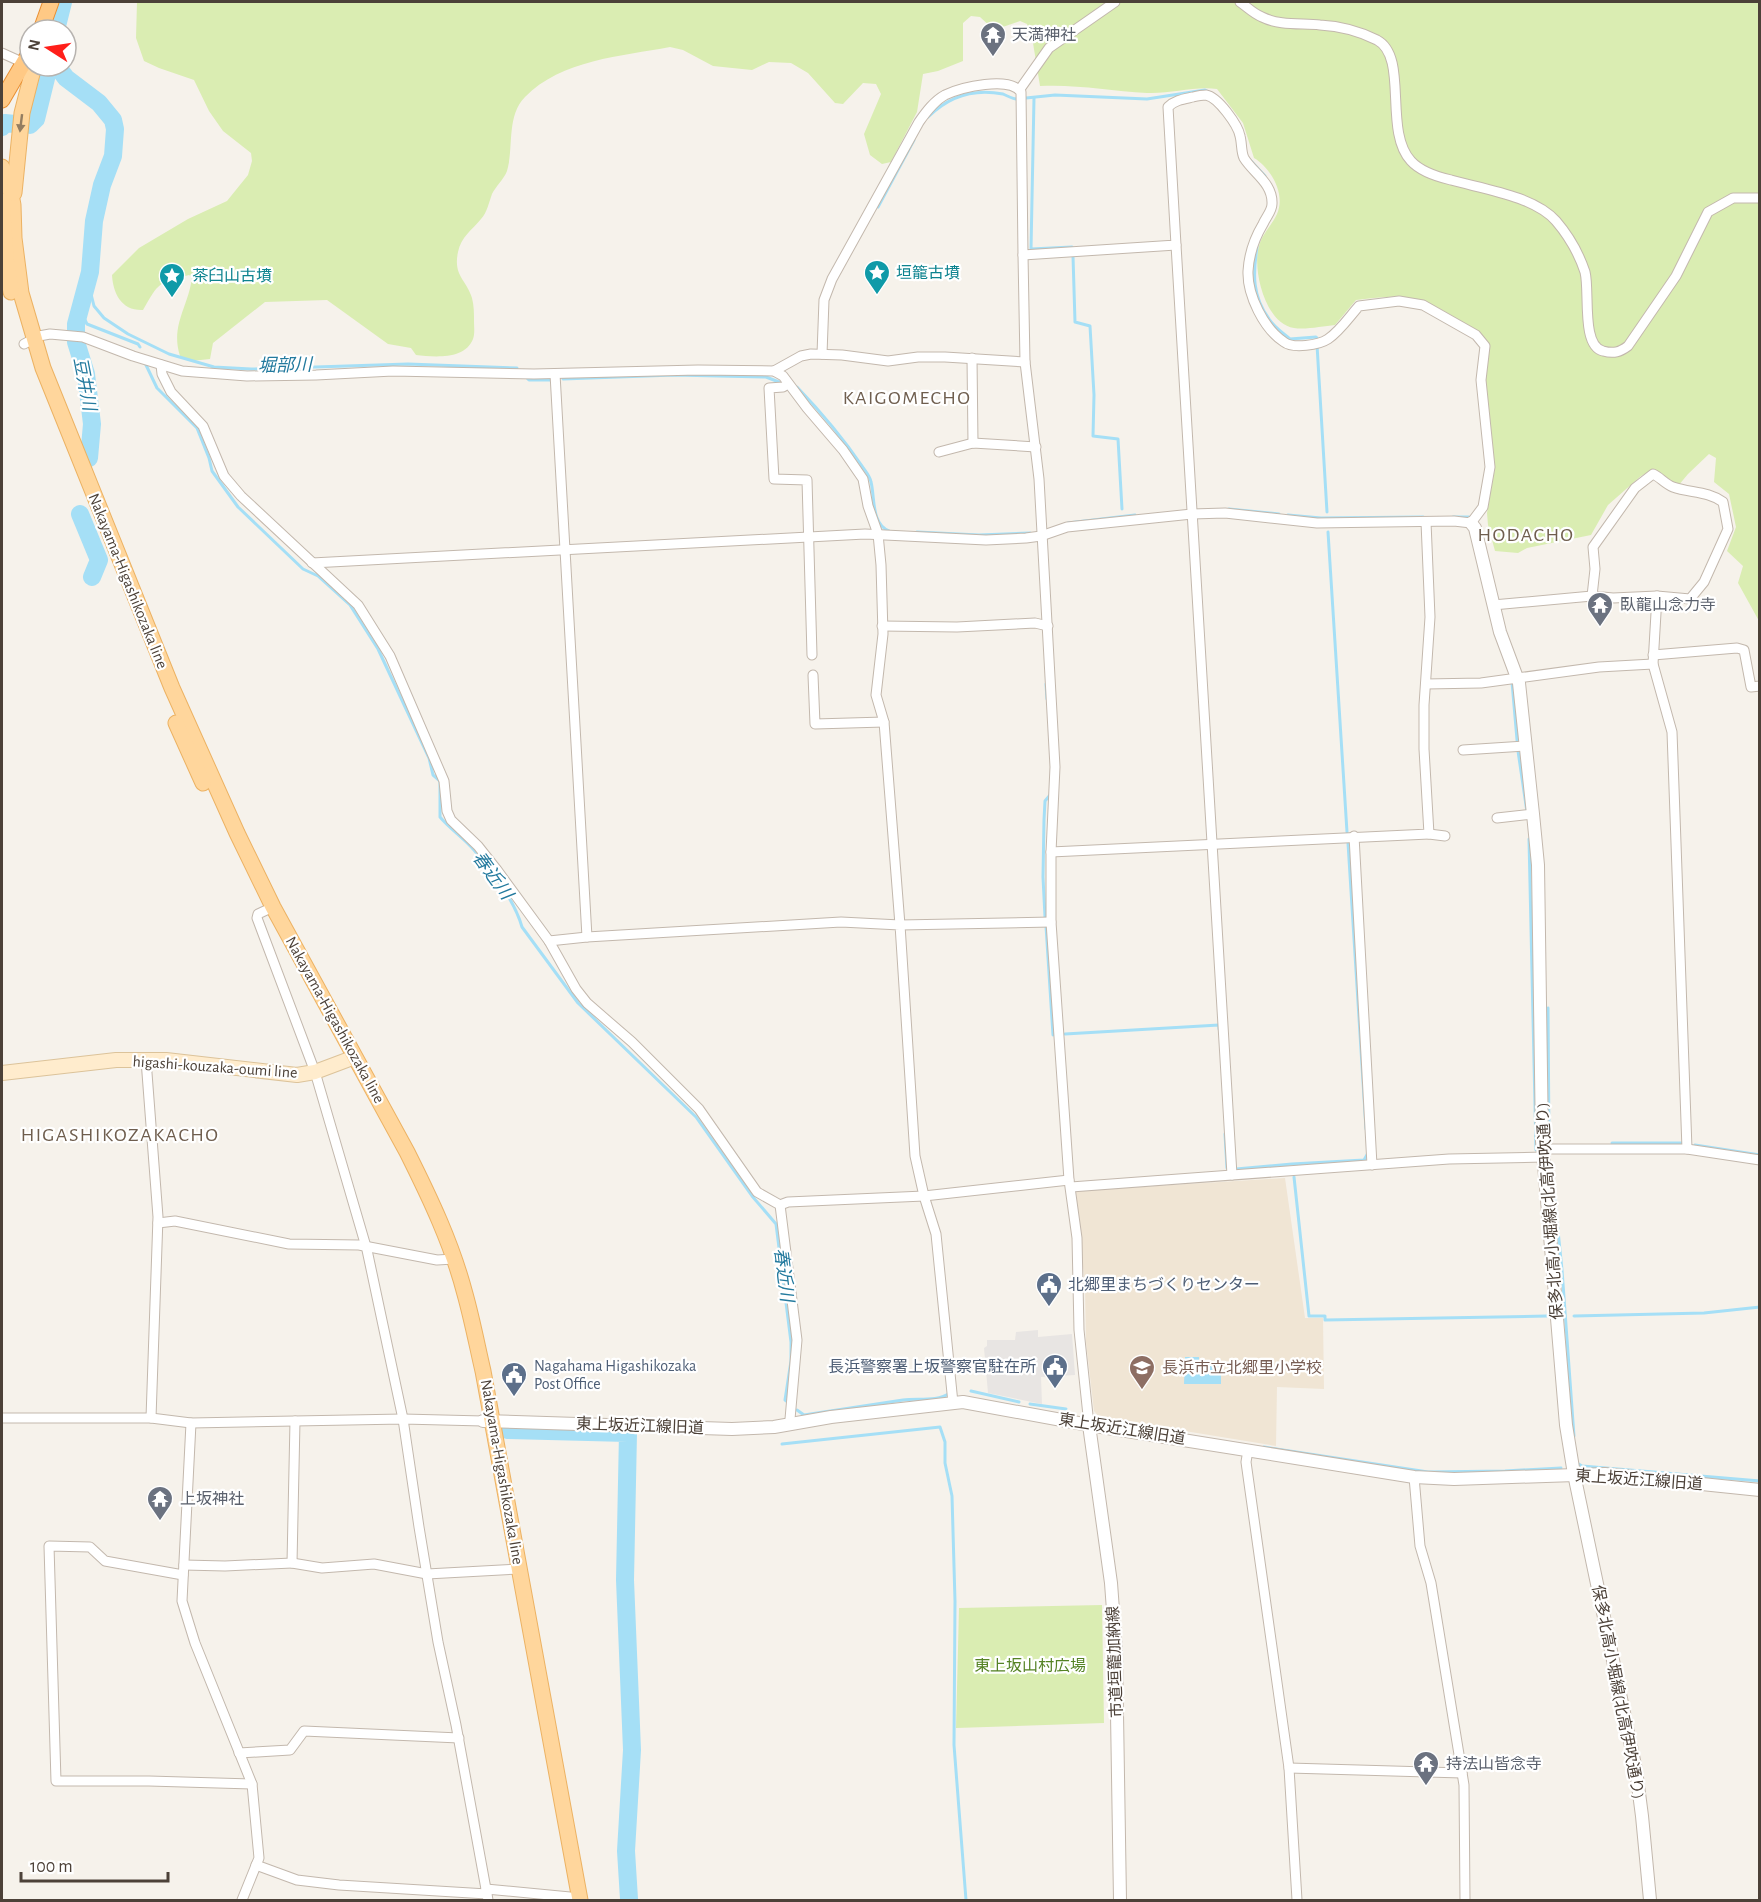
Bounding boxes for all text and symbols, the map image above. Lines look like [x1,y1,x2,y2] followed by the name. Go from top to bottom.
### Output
[18,18,78,78] north arrow
[978,20,1008,58] temple icon: 天満神社
[1012,27,1076,43] place label: 天満神社
[25,38,43,52] text: N
[16,114,25,133] one-way arrow
[862,258,892,296] place icon: 垣籠古墳
[157,261,187,299] place icon: 茶臼山古墳
[896,264,960,281] place label: 垣籠古墳
[192,267,272,284] place label: 茶臼山古墳
[258,354,314,375] water label: 堀部川
[70,355,100,414] water label: 豆井川
[843,388,971,408] district label: KAIGOMECHO
[85,491,171,671] street label: Nakayama-Higashikozaka line
[1478,525,1574,545] district label: HODACHO
[1585,590,1615,628] temple icon: 臥龍山念力寺
[1620,597,1716,613] place label: 臥龍山念力寺
[469,848,518,905] water label: 春近川
[282,934,387,1106] street label: Nakayama-Higashikozaka line
[132,1053,298,1081] street label: higashi-kouzaka-oumi line
[1533,1102,1566,1320] street label: 保多北高小堀線(北高伊吹通り)
[21,1125,219,1145] district label: HIGASHIKOZAKACHO
[771,1247,797,1305] water label: 春近川
[1034,1270,1064,1308] public building icon: 北郷里まちづくりセンター
[1068,1276,1260,1293] place label: 北郷里まちづくりセンター
[1040,1352,1070,1390] public building icon: 長浜警察署上坂警察官駐在所
[1127,1353,1157,1391] school or university icon: 長浜市立北郷里小学校
[534,1358,696,1392] place label: Nagahama Higashikozaka Post Office
[828,1358,1036,1375] place label: 長浜警察署上坂警察官駐在所
[1162,1359,1322,1376] place label: 長浜市立北郷里小学校
[499,1360,529,1398] public building icon: Nagahama Higashikozaka Post Office
[477,1378,526,1566] street label: Nakayama-Higashikozaka line
[1058,1410,1187,1447] street label: 東上坂近江線旧道
[576,1415,704,1436] street label: 東上坂近江線旧道
[1575,1467,1703,1492] street label: 東上坂近江線旧道
[145,1484,175,1522] temple icon: 上坂神社
[180,1491,244,1507] place label: 上坂神社
[1589,1584,1648,1800] street label: 保多北高小堀線(北高伊吹通り)
[1104,1606,1125,1718] street label: 市道垣籠加納線
[974,1657,1086,1674] park label: 東上坂山村広場
[1411,1749,1441,1787] temple icon: 持法山皆念寺
[1446,1755,1542,1772] place label: 持法山皆念寺
[21,1845,168,1883] scale bar
[30,1858,73,1876] text: 100 m

